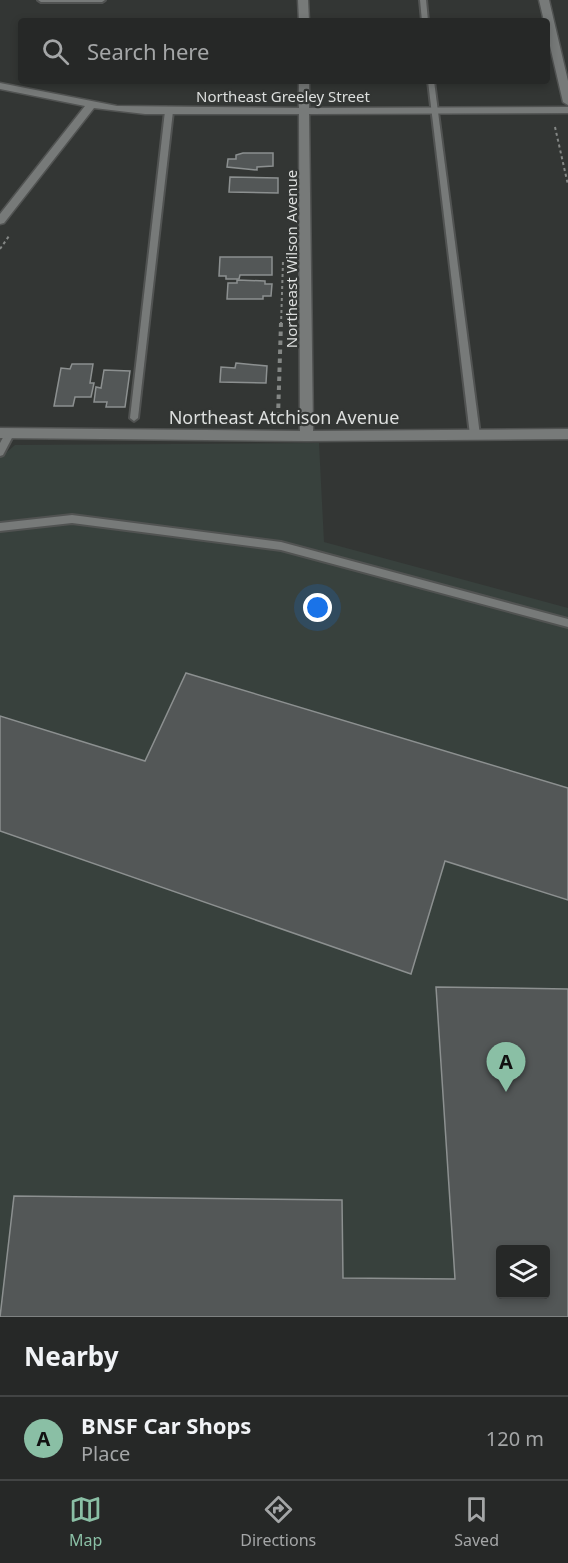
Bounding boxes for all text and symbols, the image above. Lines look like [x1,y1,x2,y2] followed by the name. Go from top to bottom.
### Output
[18,18,550,84] search box
[39,35,72,68] icon: search
[87,36,209,66] text: Search here
[196,86,371,106] street label: Northeast Greeley Street
[281,170,301,348] street label: Northeast Wilson Avenue
[169,405,399,429] street label: Northeast Atchison Avenue
[303,593,332,622] your location
[486,1042,526,1092] pin: A
[496,1245,550,1299] map controls
[496,1245,550,1299] button: layers
[24,1338,119,1374] text: Nearby
[81,1410,251,1440] text: BNSF Car Shops
[37,1425,50,1452] text: A
[486,1425,544,1452] text: 120 m
[81,1440,130,1467] text: Place
[69,1493,102,1551] tab: Map
[240,1493,316,1551] tab: Directions
[454,1493,499,1551] tab: Saved

